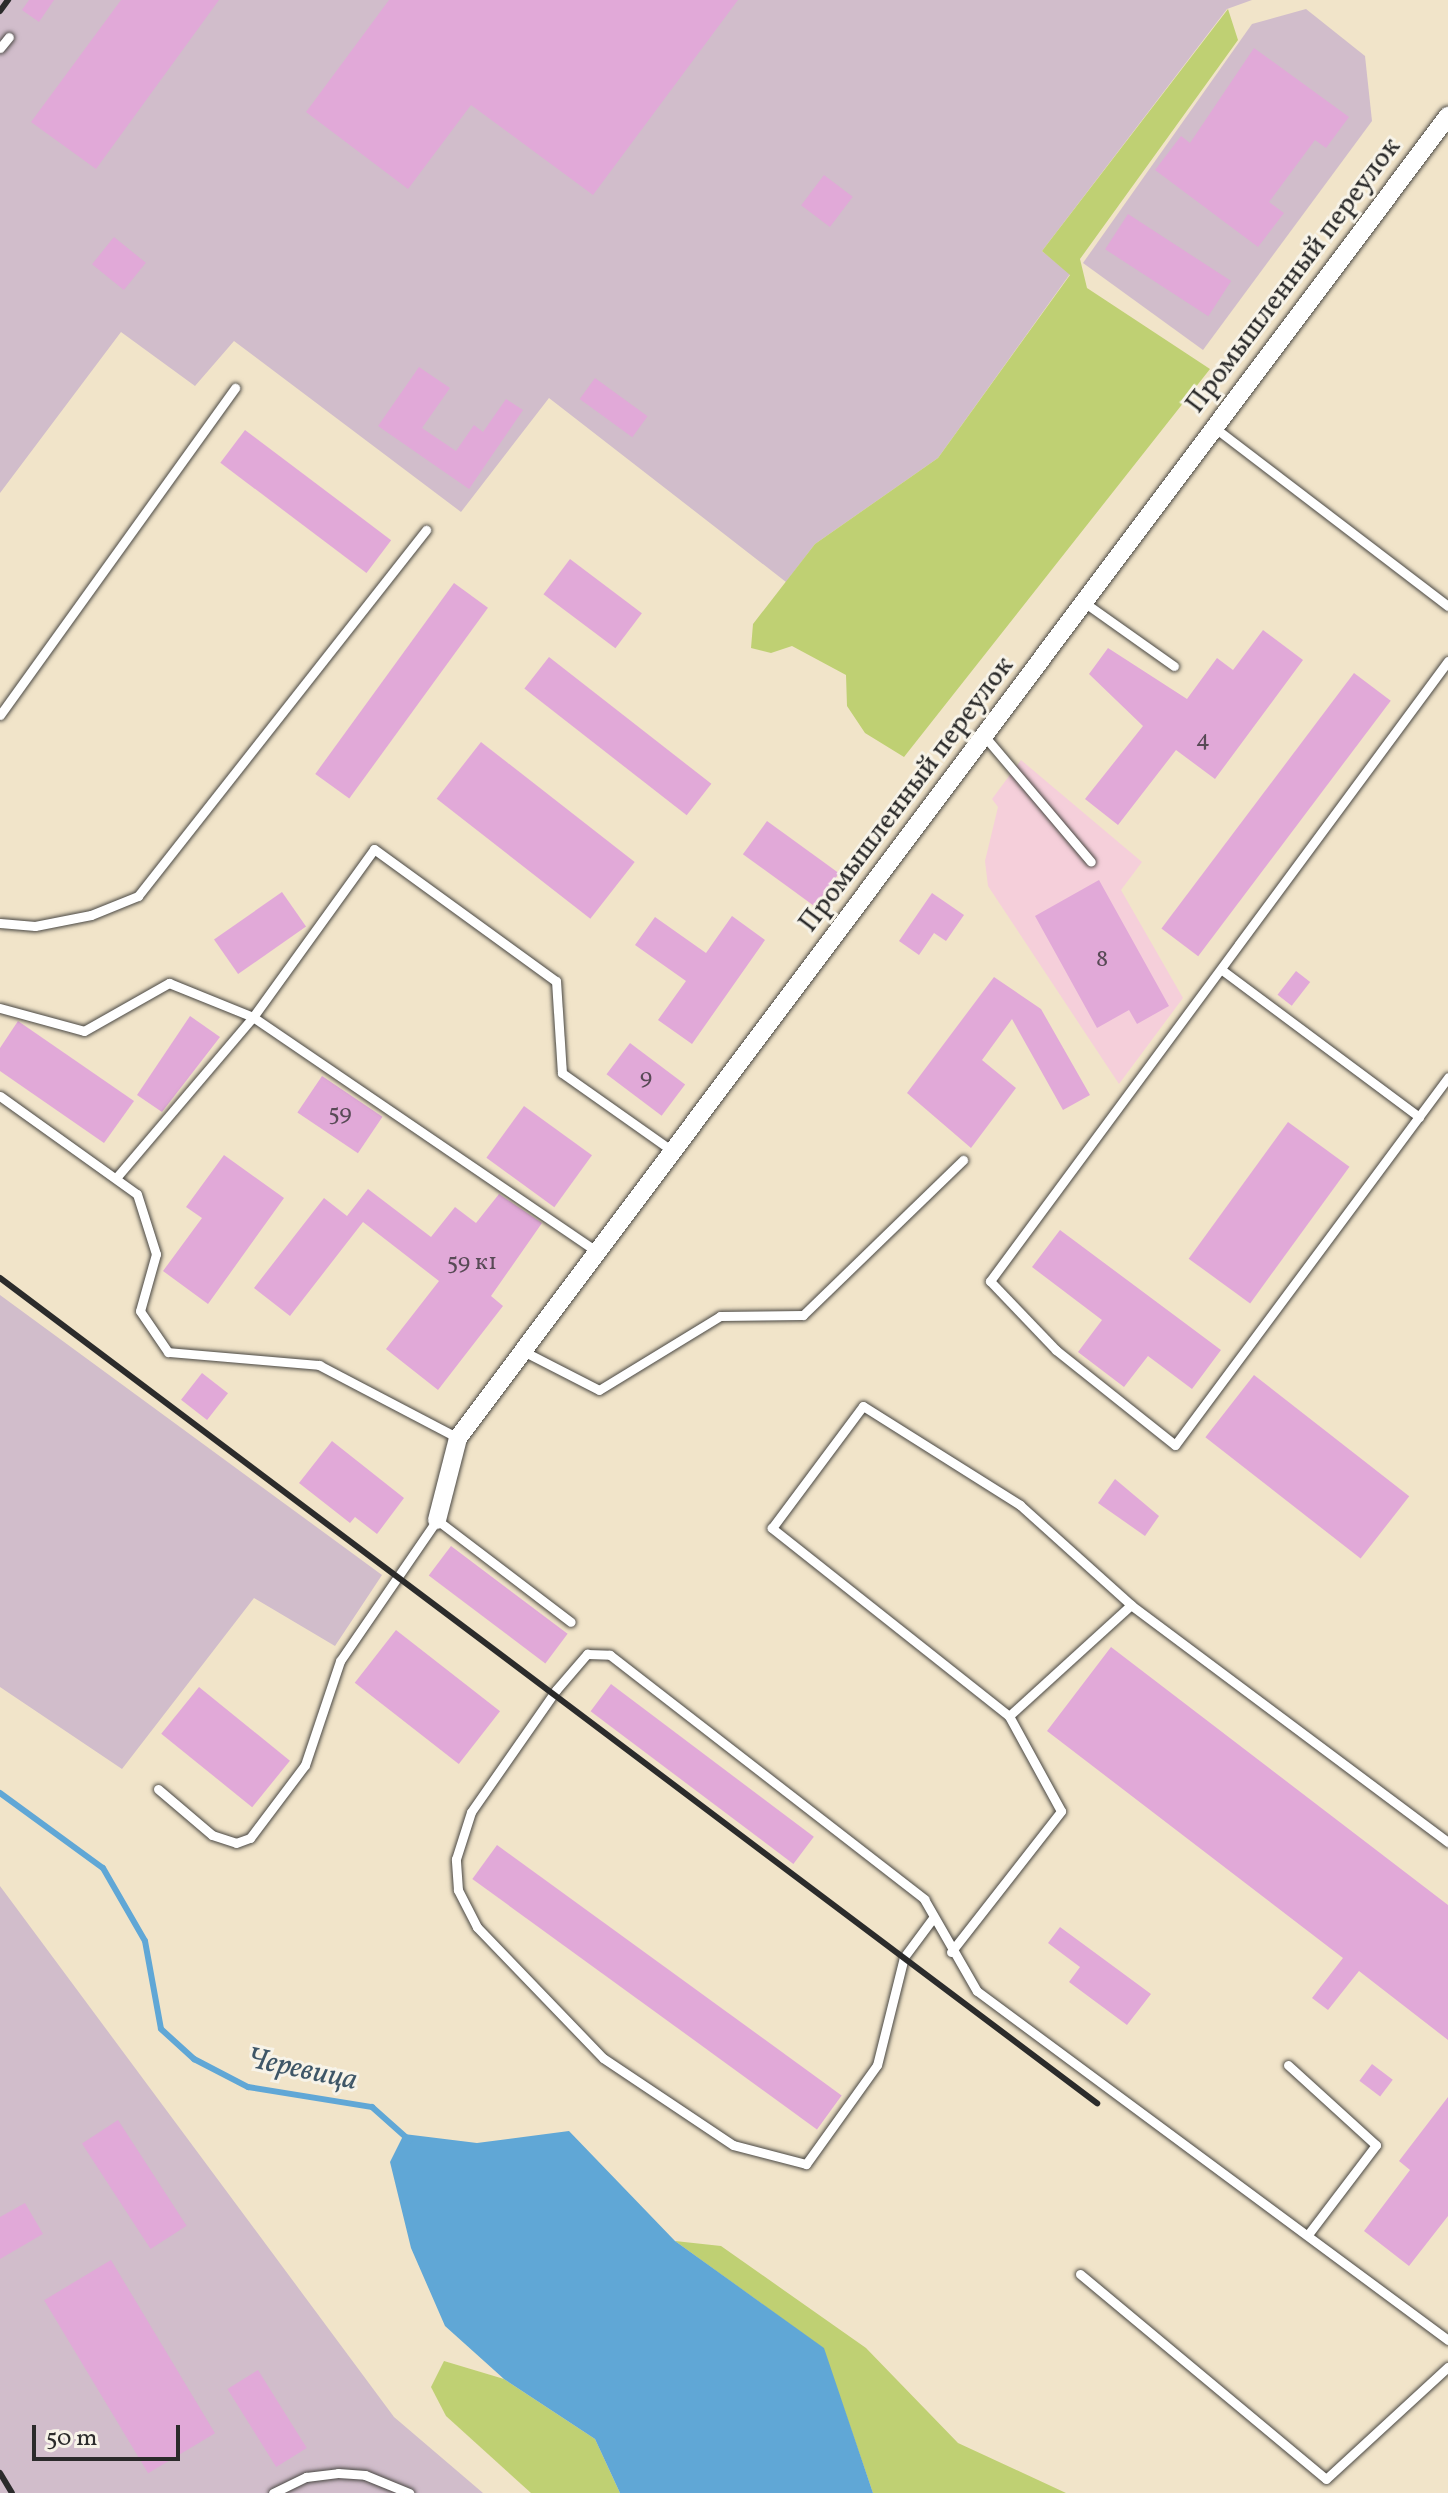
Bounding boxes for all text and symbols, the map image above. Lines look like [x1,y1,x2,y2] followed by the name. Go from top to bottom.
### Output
[1179,131,1409,421] street label: Промышленный переулок
[792,650,1022,940] street label: Промышленный переулок
[1196,727,1210,755] house number: 4
[1096,947,1108,975] house number: 8
[640,1065,652,1093] house number: 9
[328,1101,352,1129] house number: 59
[447,1250,497,1278] house number: 59 к1
[243,2041,361,2099] water label: Черевица
[36,2409,184,2459] scale bar
[46,2422,98,2456] text: 50 m

